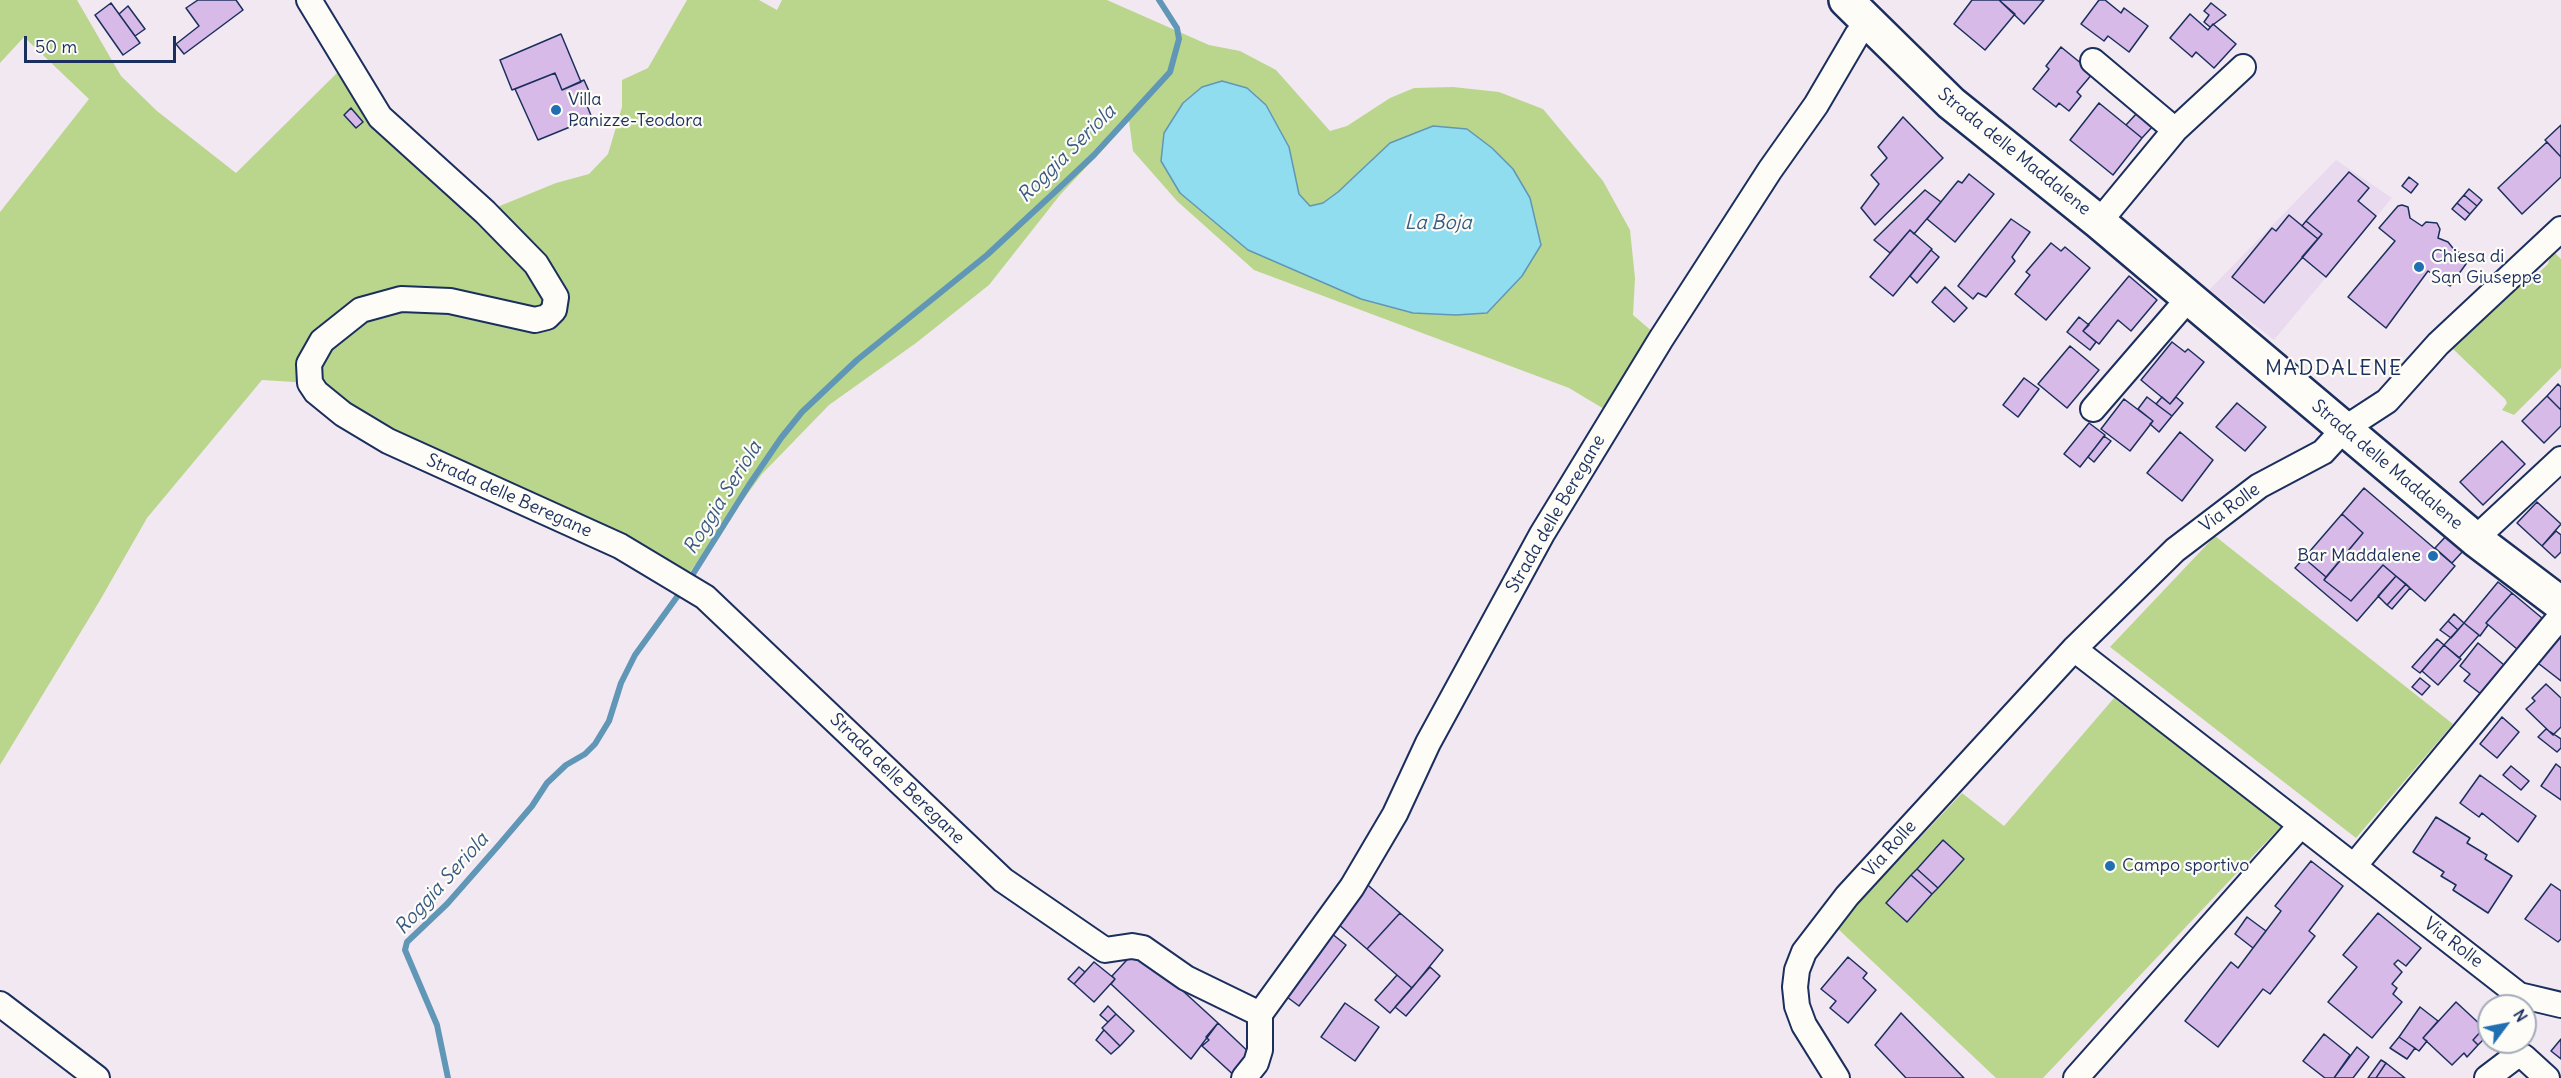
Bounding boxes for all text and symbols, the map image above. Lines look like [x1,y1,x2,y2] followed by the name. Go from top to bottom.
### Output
[27,24,178,62] scale bar
[35,35,77,58] text: 50 m
[1933,84,2095,220] street label: Strada delle Maddalene
[568,89,703,132] place label: Villa Panizze-Teodora
[1013,100,1121,208] water label: Roggia Seriola
[549,103,563,117] marker: Villa Panizze-Teodora
[1404,211,1472,235] water label: La Boja
[2431,246,2542,288] place label: Chiesa di San Giuseppe
[2412,260,2426,274] marker: Chiesa di San Giuseppe
[2265,356,2403,382] district label: MADDALENE
[2307,396,2467,534] street label: Strada delle Maddalene
[1502,431,1610,597] street label: Strada delle Beregane
[679,437,767,559] water label: Roggia Seriola
[423,450,595,542] street label: Strada delle Beregane
[2196,479,2264,537] street label: Via Rolle
[2297,545,2421,567] place label: Bar Maddalene
[2426,549,2440,563] marker: Bar Maddalene
[825,709,969,849] street label: Strada delle Beregane
[1859,816,1921,882] street label: Via Rolle
[390,828,494,940] water label: Roggia Seriola
[2122,855,2249,877] place label: Campo sportivo
[2103,859,2117,873] marker: Campo sportivo
[2419,913,2487,973] street label: Via Rolle
[2477,994,2537,1054] north arrow
[2509,1006,2532,1026] text: N

